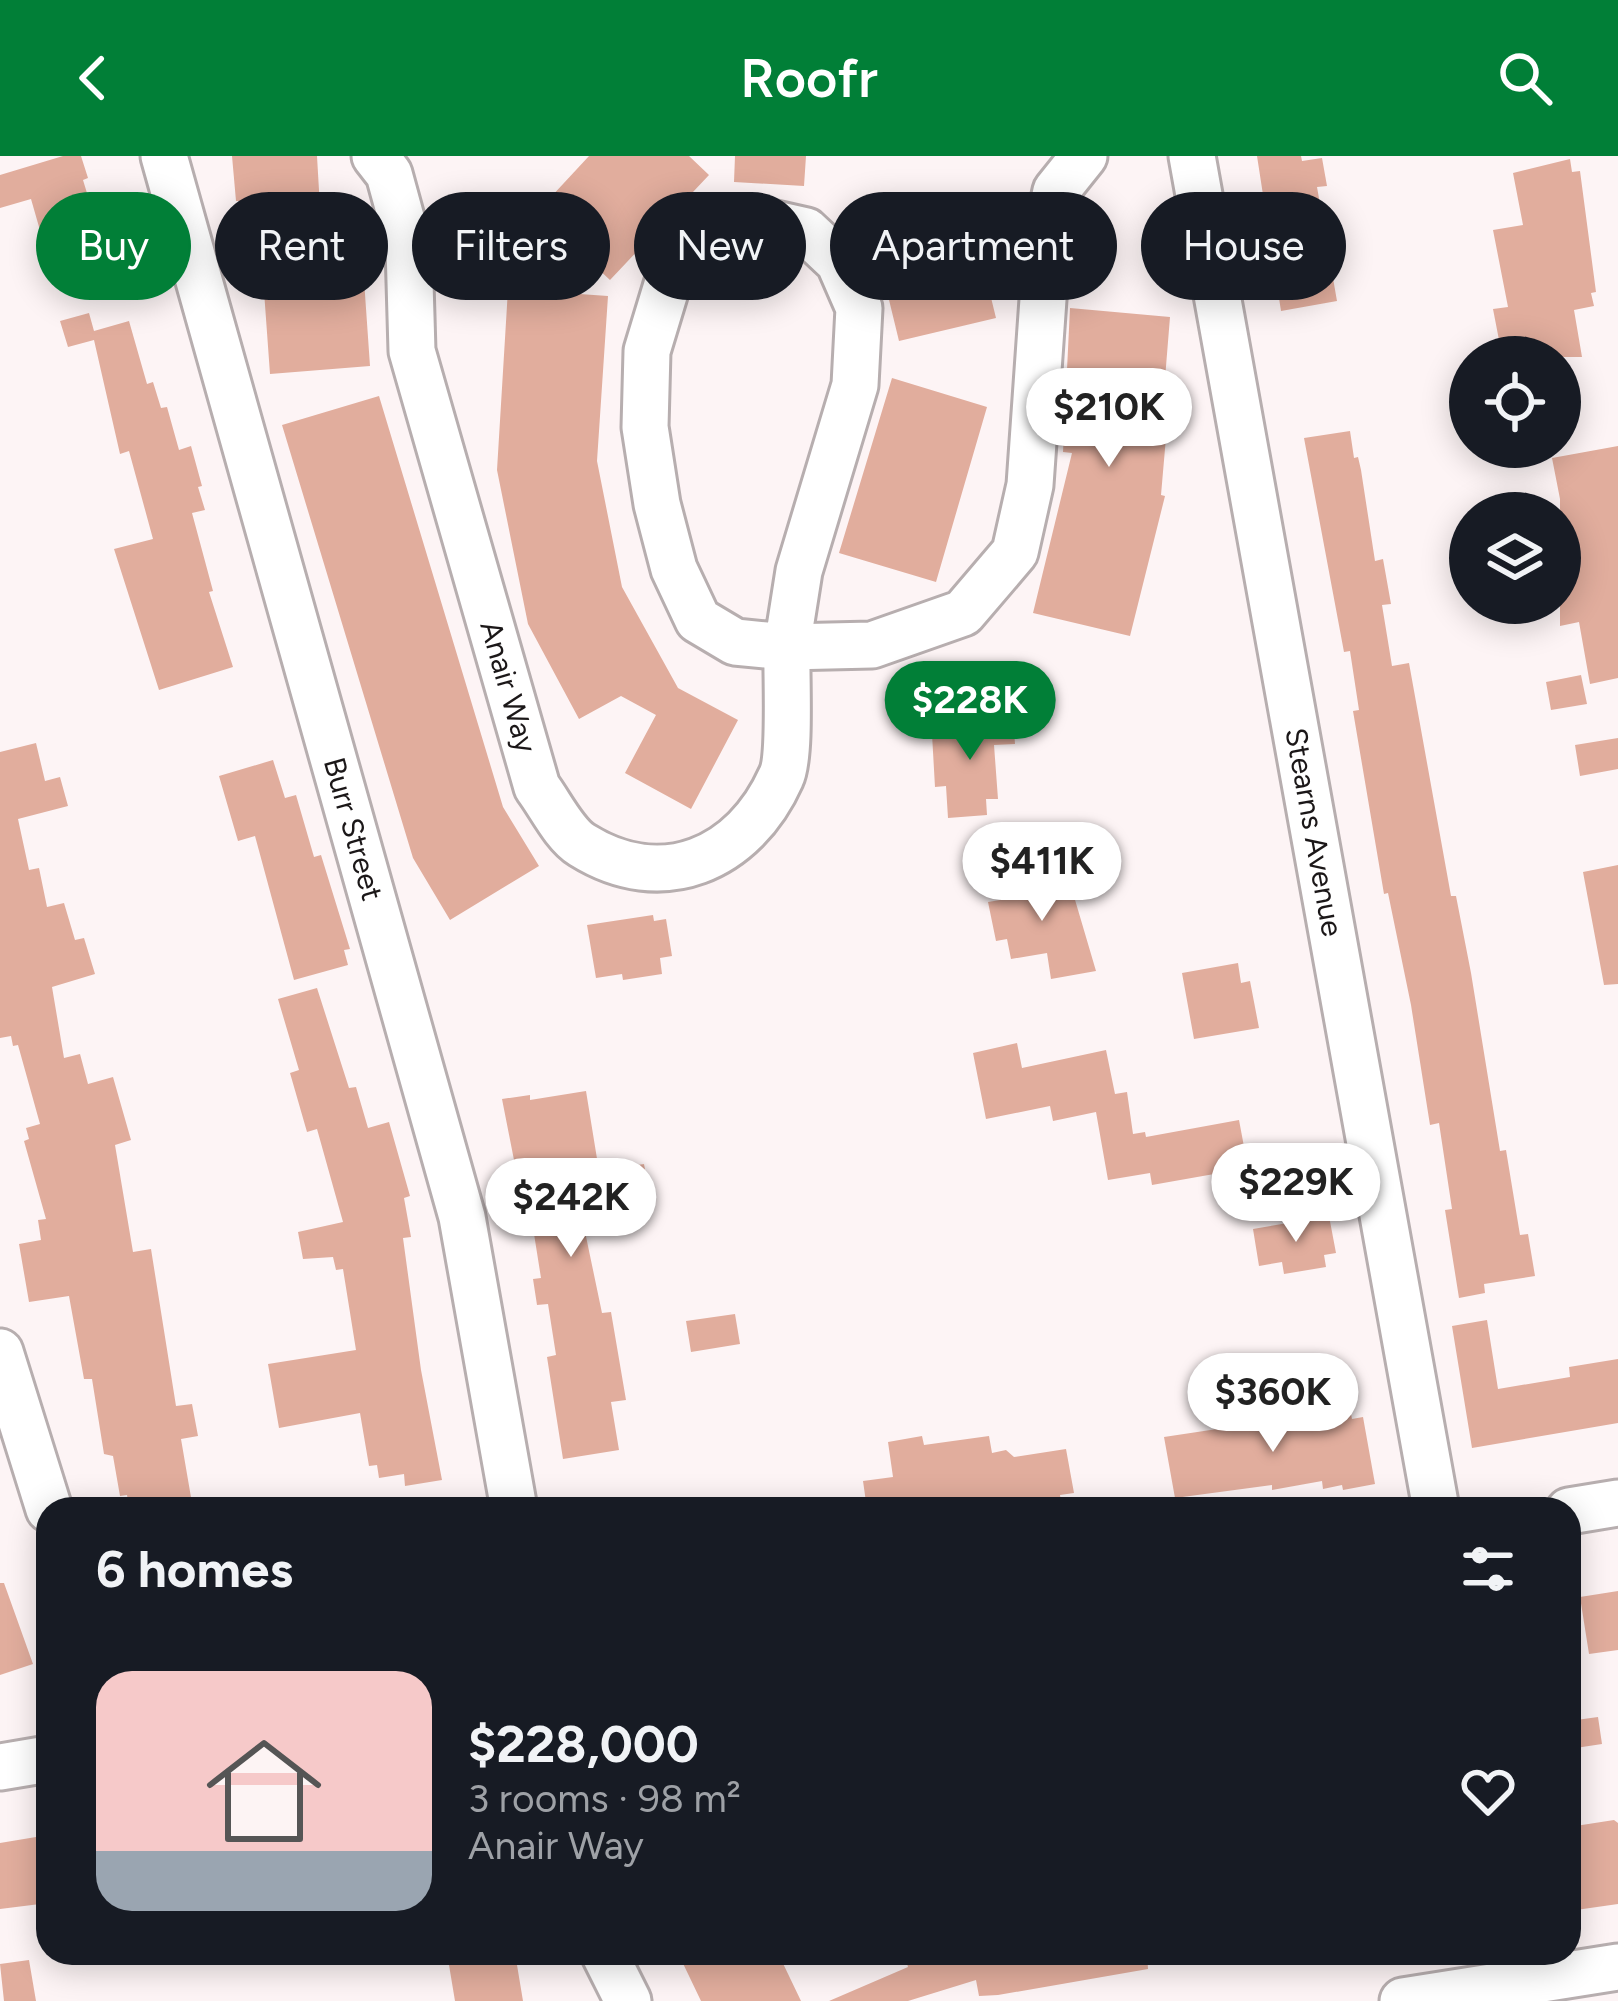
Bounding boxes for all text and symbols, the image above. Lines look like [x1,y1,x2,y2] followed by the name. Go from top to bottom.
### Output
[60,45,126,111] icon: back
[1492,45,1558,111] icon: search
[740,46,878,111] text: Roofr
[36,192,191,300] chip: Buy
[215,192,388,300] chip: Rent
[412,192,610,300] chip: Filters
[634,192,806,300] chip: New
[830,192,1117,300] chip: Apartment
[1141,192,1346,300] chip: House
[1449,336,1581,624] map controls
[1449,336,1581,468] button: locate
[1025,368,1193,470] pin: $210K
[1053,383,1165,430] text: $210K
[1449,492,1581,624] button: layers
[472,617,545,757] street label: Anair Way
[886,661,1054,763] pin: $228K
[912,676,1028,723] text: $228K
[1277,725,1351,939] street label: Stearns Avenue
[316,753,391,905] street label: Burr Street
[958,822,1126,924] pin: $411K
[989,837,1095,884] text: $411K
[1212,1143,1380,1245] pin: $229K
[487,1158,655,1260] pin: $242K
[1238,1158,1354,1205] text: $229K
[512,1173,630,1220] text: $242K
[1189,1353,1357,1455] pin: $360K
[1214,1368,1332,1415] text: $360K
[1455,1536,1521,1602] icon: filters
[96,1539,293,1600] text: 6 homes
[468,1714,699,1775] text: $228,000
[192,1719,336,1863] icon: home
[1455,1758,1521,1824] icon: heart
[468,1775,741,1822] text: 3 rooms · 98 m²
[468,1822,644,1869] text: Anair Way

